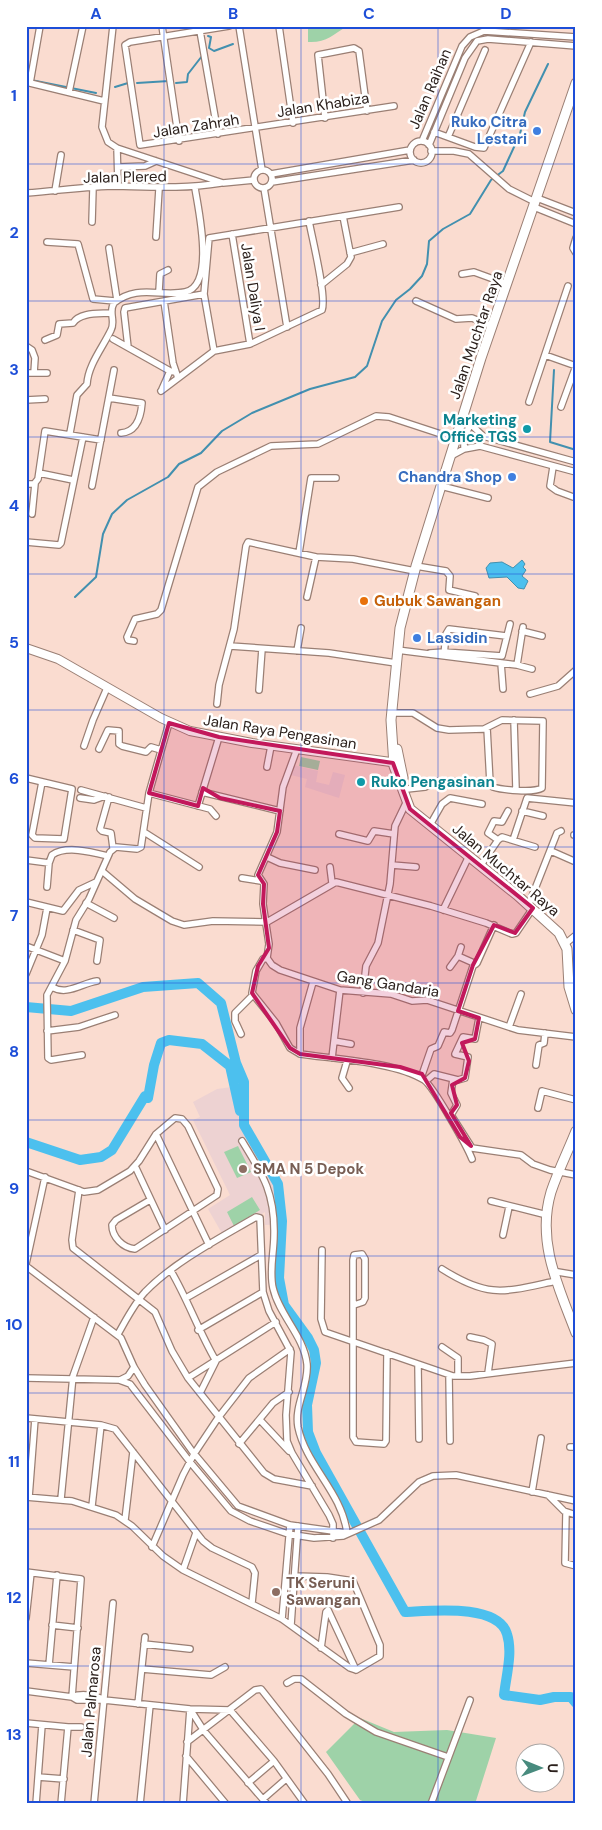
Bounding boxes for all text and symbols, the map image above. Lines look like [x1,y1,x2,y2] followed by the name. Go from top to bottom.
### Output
[90,3,102,24] text: A
[228,3,238,24] text: B
[363,3,375,24] text: C
[500,3,512,24] text: D
[404,46,456,132] street label: Jalan Raihan
[11,85,17,106] text: 1
[275,88,371,122] street label: Jalan Khabiza
[151,109,241,143] street label: Jalan Zahrah
[451,112,527,149] place label: Ruko Citra Lestari
[531,125,543,137] marker: Ruko Citra Lestari
[83,166,167,188] street label: Jalan Plered
[9,222,19,243] text: 2
[236,242,270,332] street label: Jalan Daliya I
[445,268,507,402] street label: Jalan Muchtar Raya
[9,359,19,380] text: 3
[440,410,517,447] place label: Marketing Office TGS
[521,423,533,435] marker: Marketing Office TGS
[398,467,502,487] place label: Chandra Shop
[506,471,518,483] marker: Chandra Shop
[9,495,19,516] text: 4
[374,591,501,611] place label: Gubuk Sawangan
[358,595,370,607] marker: Gubuk Sawangan
[427,628,487,648] place label: Lassidin
[9,632,19,653] text: 5
[411,632,423,644] marker: Lassidin
[202,710,358,754] street label: Jalan Raya Pengasinan
[9,768,19,789] text: 6
[371,772,495,792] place label: Ruko Pengasinan
[355,776,367,788] marker: Ruko Pengasinan
[448,819,564,921] street label: Jalan Muchtar Raya
[10,905,19,926] text: 7
[335,966,441,1002] street label: Gang Gandaria
[9,1041,19,1062] text: 8
[253,1159,364,1179] place label: SMA N 5 Depok
[237,1163,249,1175] marker: SMA N 5 Depok
[9,1178,19,1199] text: 9
[5,1314,23,1335] text: 10
[8,1451,20,1472] text: 11
[286,1573,361,1610] place label: TK Seruni Sawangan
[270,1586,282,1598] marker: TK Seruni Sawangan
[6,1587,22,1608] text: 12
[76,1646,106,1758] street label: Jalan Palmarosa
[6,1724,22,1745] text: 13
[514,1742,564,1792] north arrow
[544,1763,562,1773] text: U

